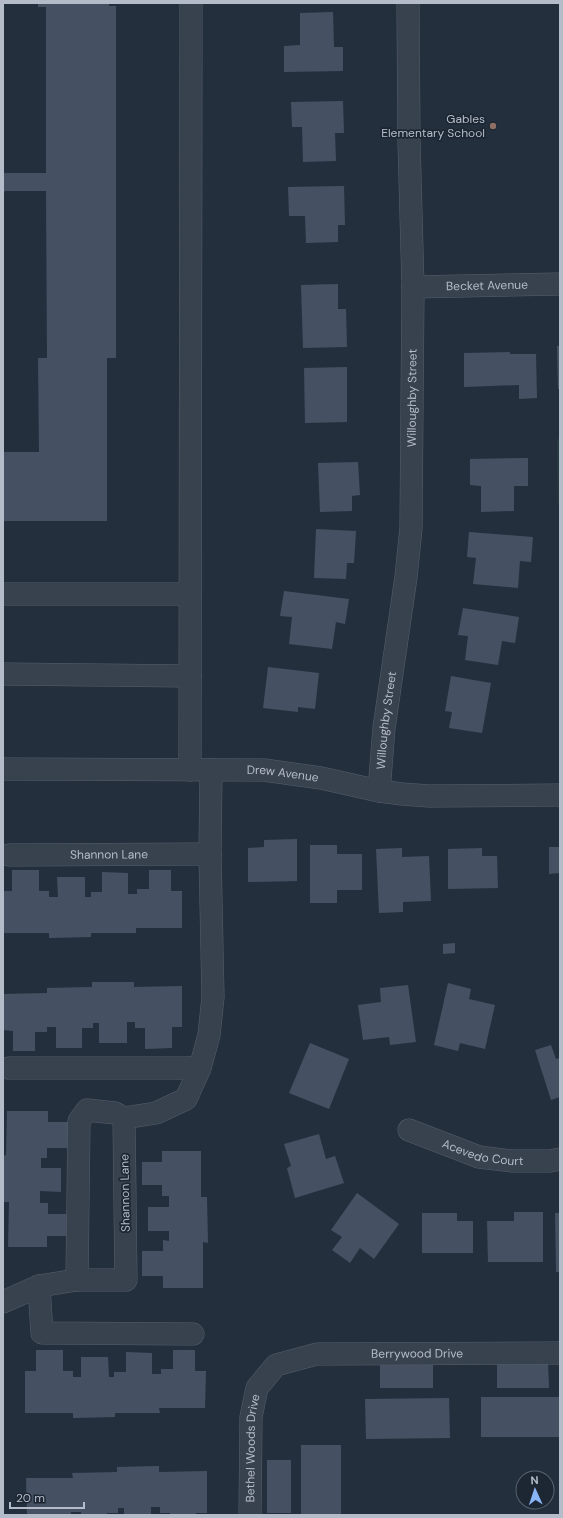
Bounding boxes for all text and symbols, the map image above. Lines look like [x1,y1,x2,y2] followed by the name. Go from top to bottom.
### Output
[381,111,485,141] place label: Gables Elementary School
[488,121,498,131] marker: Gables Elementary School
[446,277,528,294] street label: Becket Avenue
[404,348,420,447] street label: Willoughby Street
[373,670,400,770] street label: Willoughby Street
[247,762,320,786] street label: Drew Avenue
[70,846,148,863] street label: Shannon Lane
[440,1136,524,1169] street label: Acevedo Court
[116,1154,134,1232] street label: Shannon Lane
[371,1345,463,1362] street label: Berrywood Drive
[242,1392,264,1502] street label: Bethel Woods Drive
[515,1470,555,1510] north arrow
[530,1473,539,1487] text: N
[10,1484,84,1510] scale bar
[16,1490,45,1506] text: 20 m

